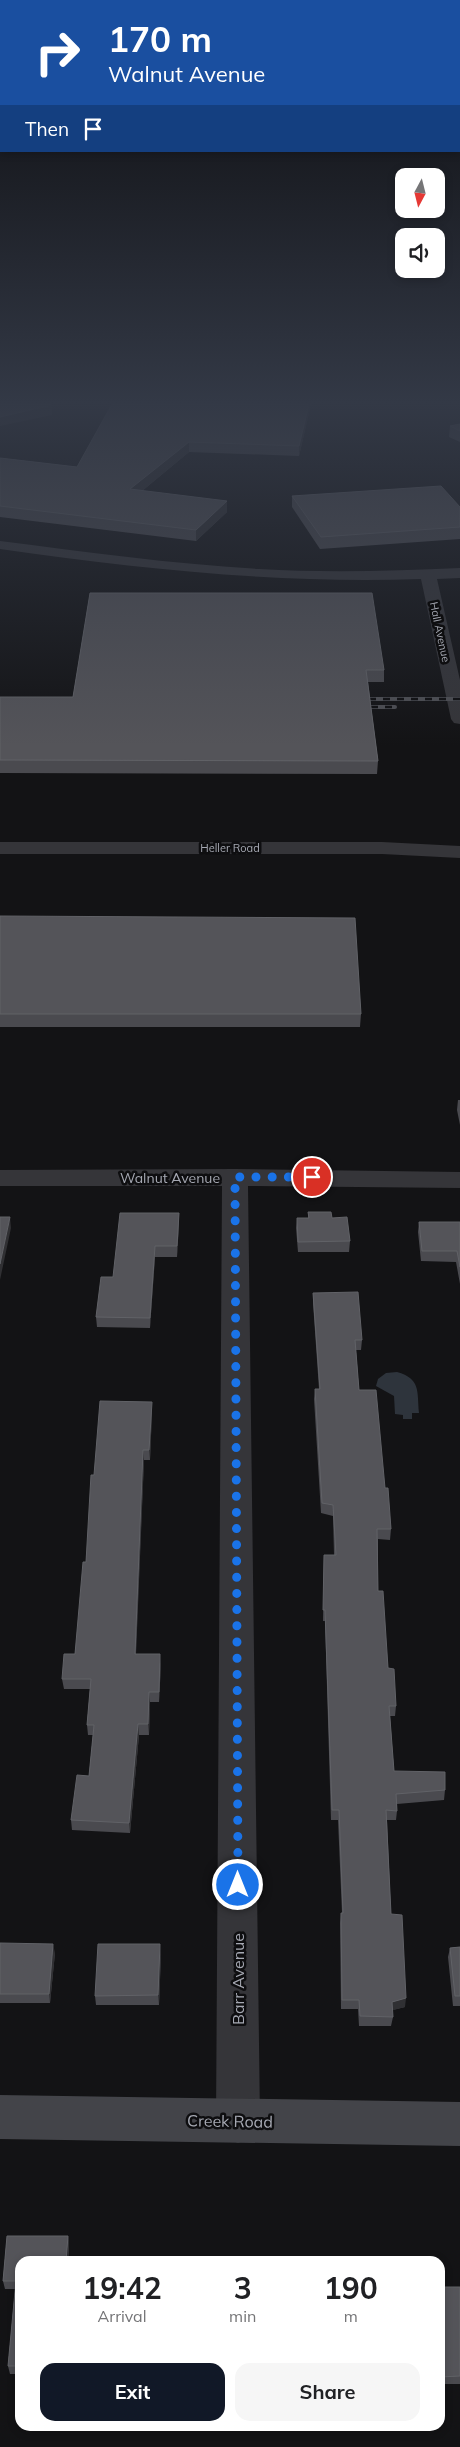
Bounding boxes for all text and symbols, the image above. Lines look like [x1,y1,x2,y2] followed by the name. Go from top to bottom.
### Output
[108,17,212,61] text: 170 m
[25,20,90,85] icon: right
[108,60,265,88] text: Walnut Avenue
[79,115,107,143] icon: arrive
[25,117,69,141] text: Then
[395,168,445,218] north arrow
[395,168,445,278] map controls
[395,228,445,278] button: sound
[427,600,453,664] street label: Hall Avenue
[200,841,260,855] street label: Heller Road
[291,1156,333,1198] pin
[298,1163,326,1191] icon: arrive
[120,1169,220,1187] street label: Walnut Avenue
[211,1858,263,1910] position arrow
[228,1933,248,2025] street label: Barr Avenue
[187,2110,273,2132] street label: Creek Road
[82,2269,162,2307] text: 19:42
[234,2269,252,2307] text: 3
[324,2269,378,2307] text: 190
[98,2306,147,2326] text: Arrival
[229,2306,256,2326] text: min
[344,2306,358,2326] text: m
[40,2363,225,2421] button: Exit
[235,2363,420,2421] button: Share

